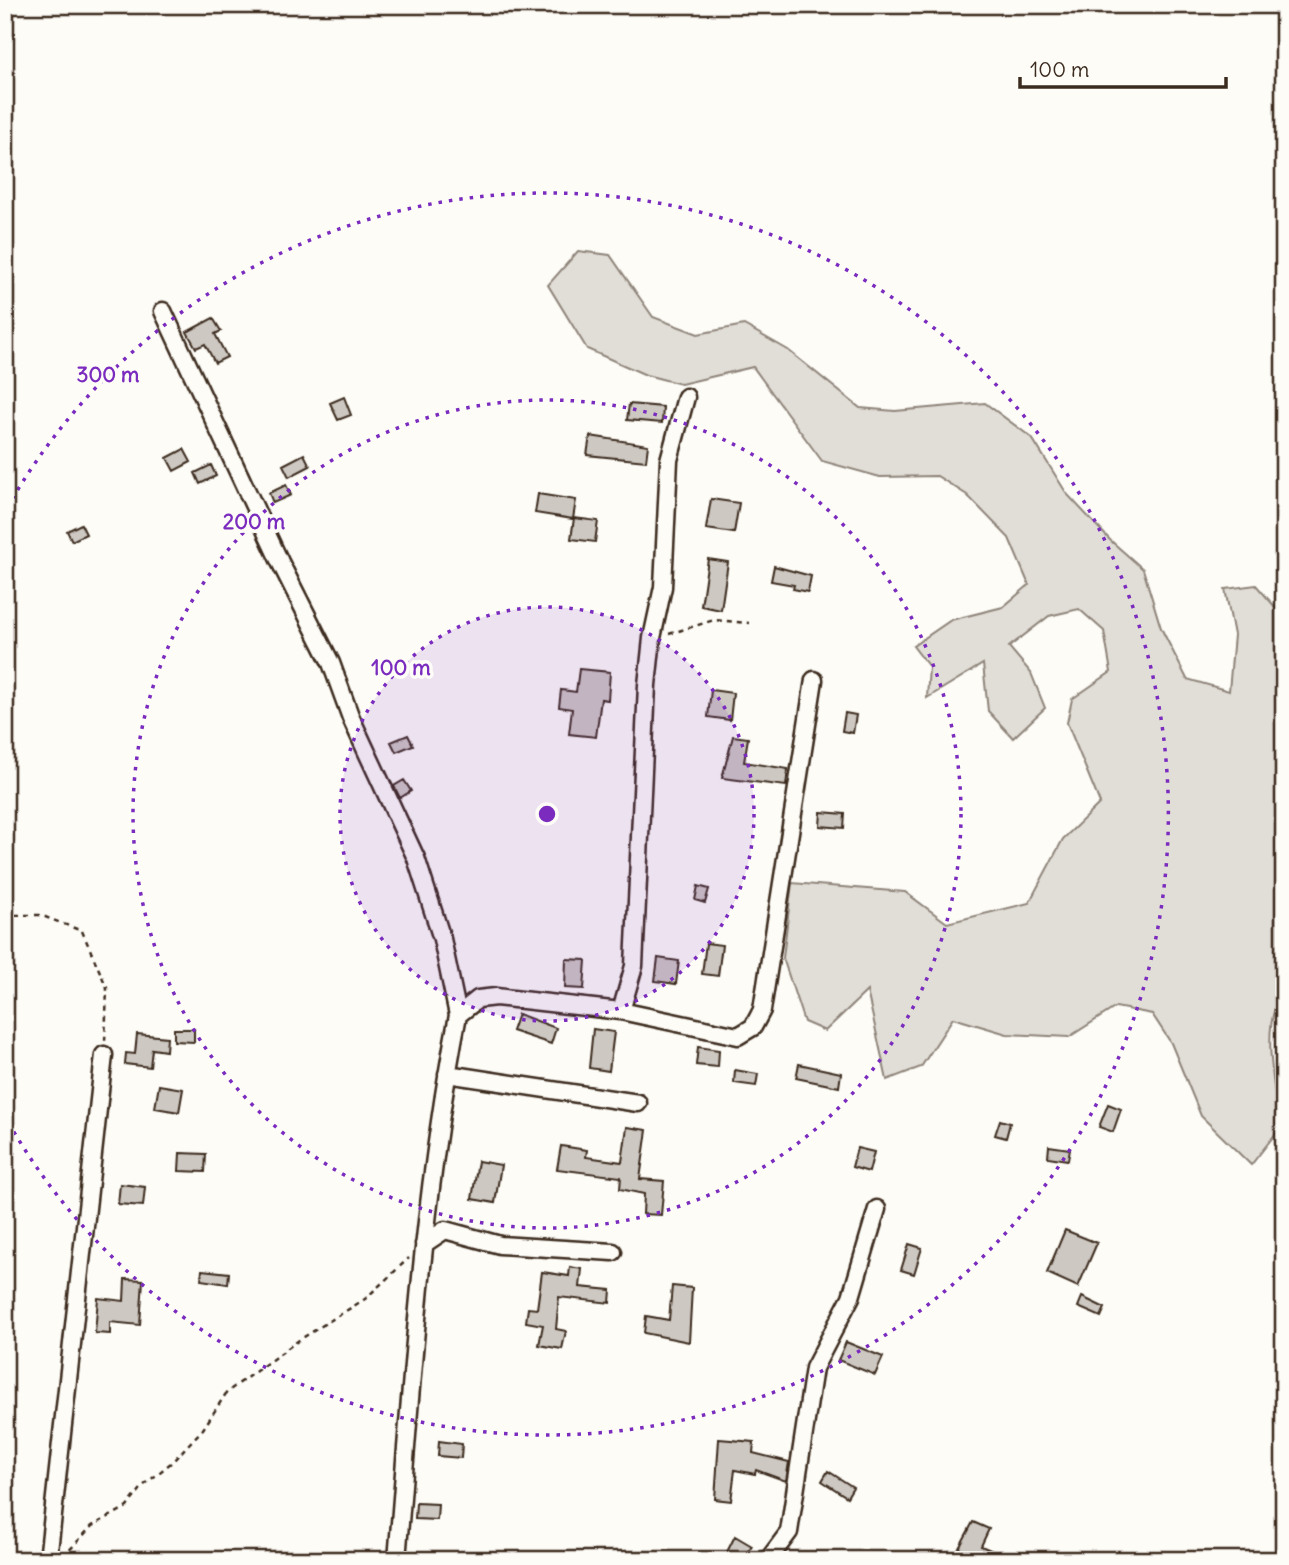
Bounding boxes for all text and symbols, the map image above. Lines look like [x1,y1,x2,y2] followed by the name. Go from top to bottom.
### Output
[1020,46,1226,90] scale bar
[1030,56,1089,83] text: 100 m
[77,361,140,388] text: 300 m
[223,508,286,535] text: 200 m
[371,654,431,681] text: 100 m
[535,802,559,826] centre of rings

